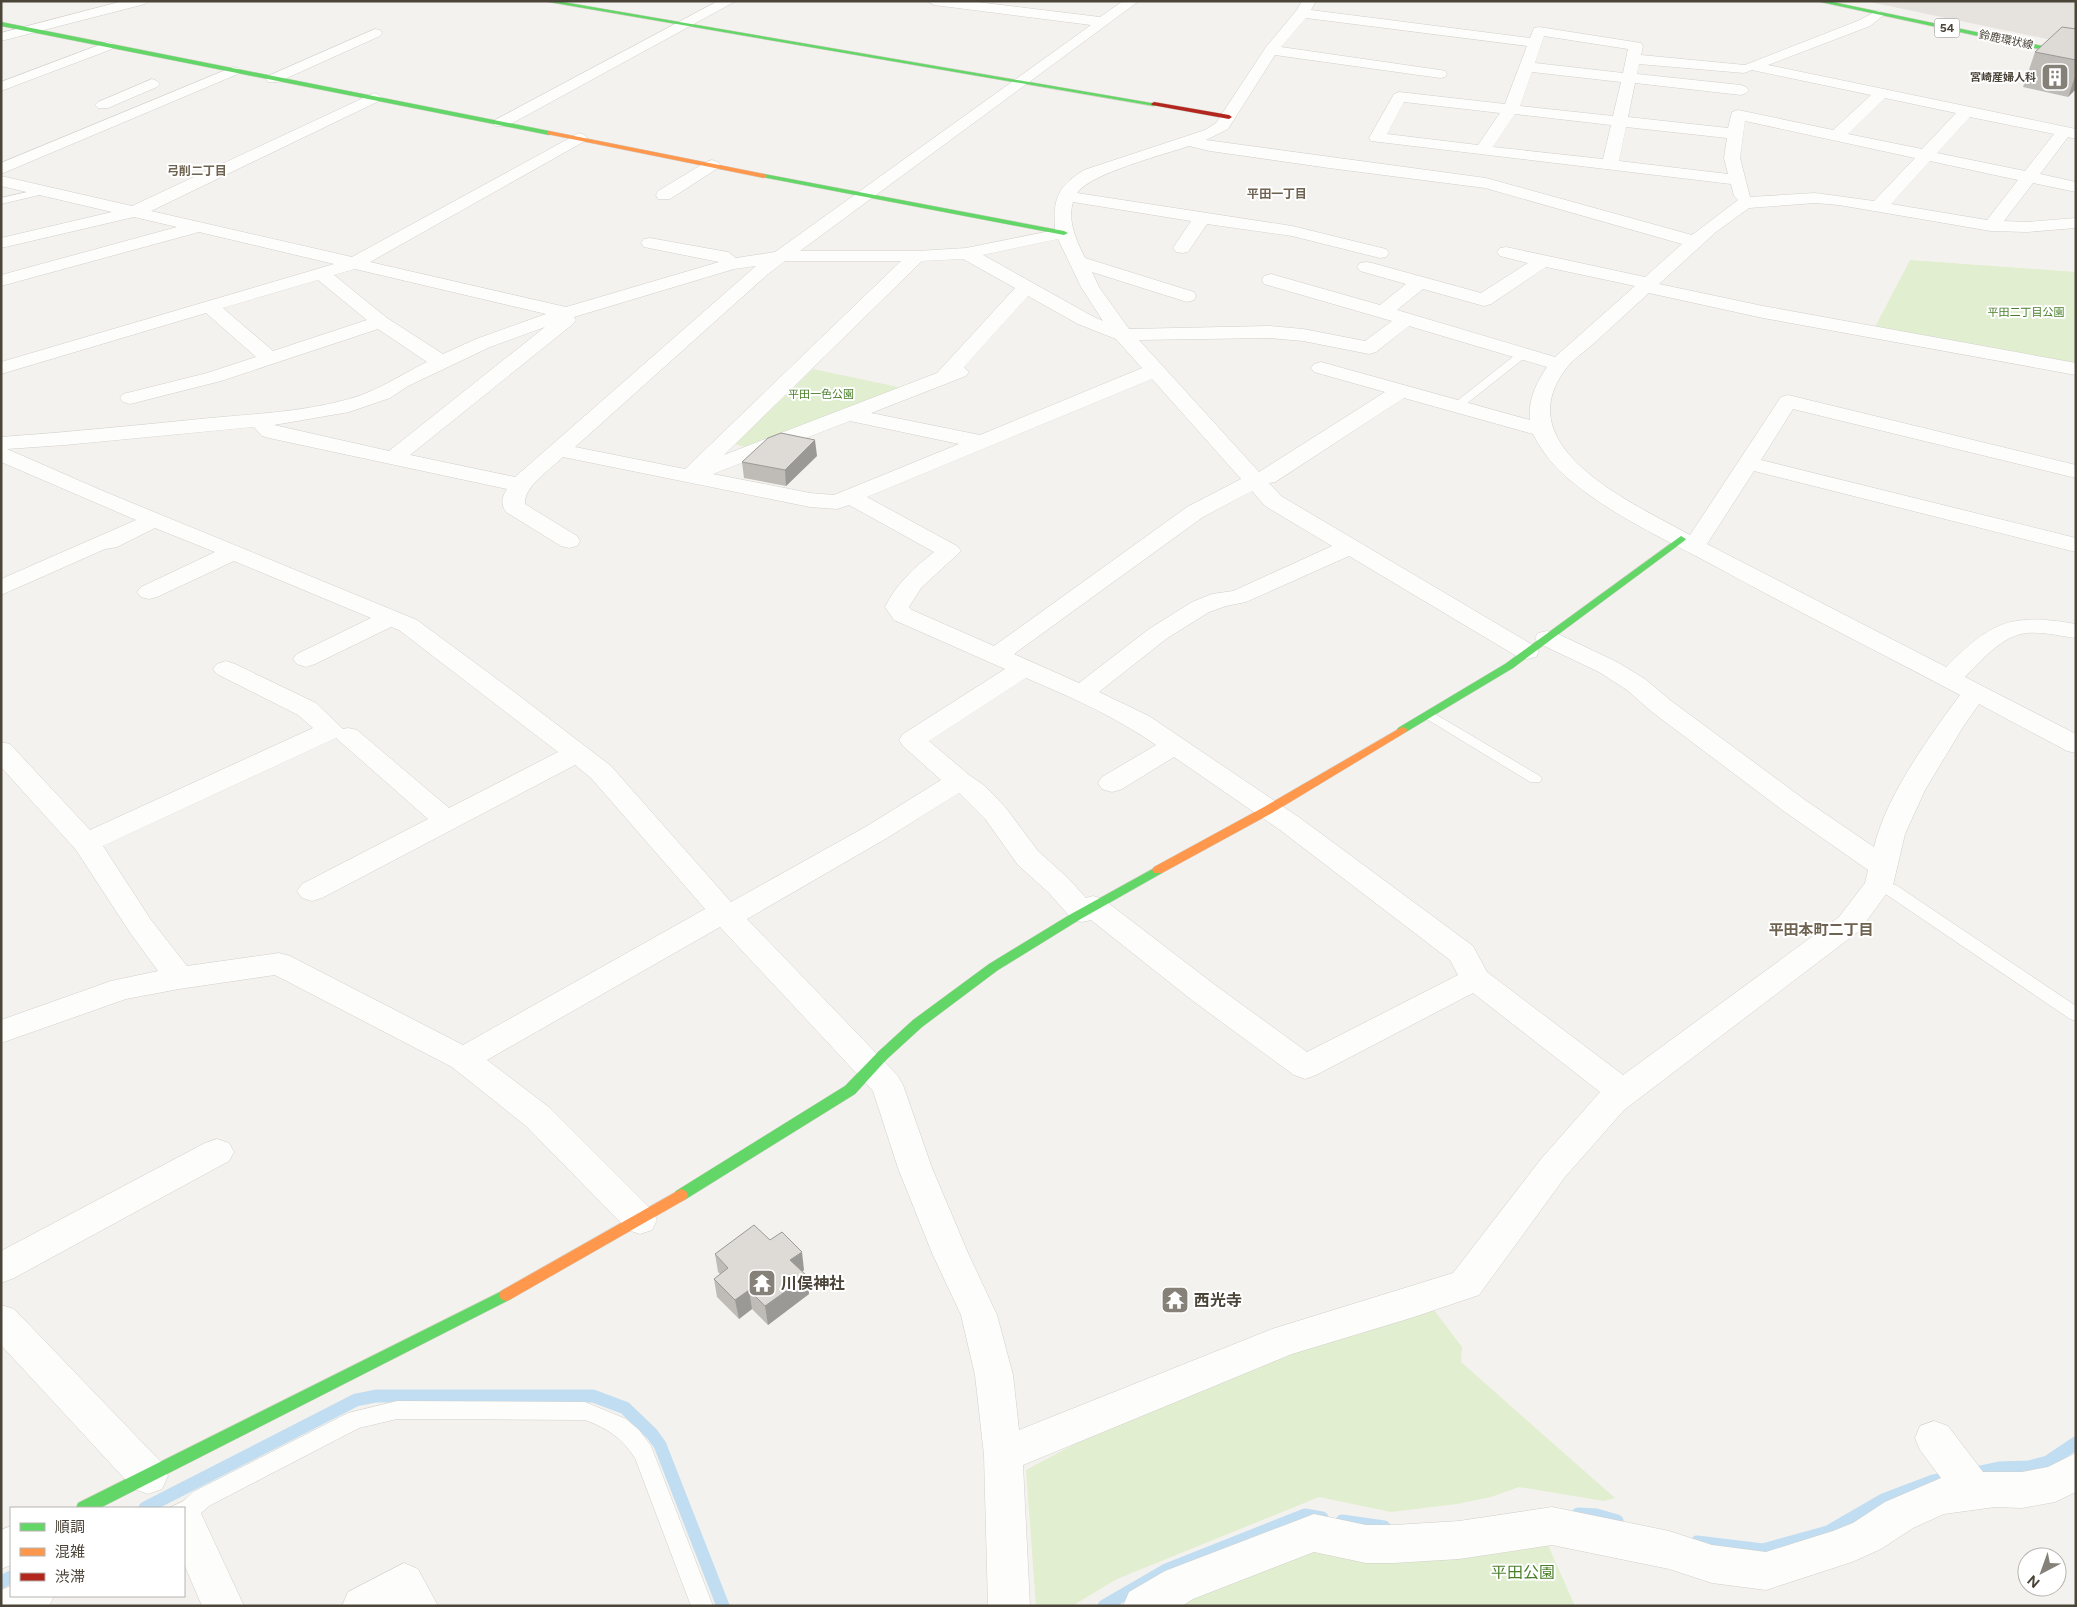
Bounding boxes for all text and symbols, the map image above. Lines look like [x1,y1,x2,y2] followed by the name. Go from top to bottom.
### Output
[1934,18,1960,38] road number: 54
[1978,28,2034,52] street label: 鈴鹿環状線
[2040,62,2070,92] building icon: 宮崎産婦人科
[1970,71,2036,84] place label: 宮崎産婦人科
[167,164,227,178] district label: 弓削二丁目
[1247,187,1307,201] district label: 平田一丁目
[1988,306,2065,319] park label: 平田二丁目公園
[788,388,854,401] park label: 平田一色公園
[1768,921,1874,939] district label: 平田本町二丁目
[747,1268,777,1298] temple icon: 川俣神社
[781,1274,845,1293] place label: 川俣神社
[1160,1285,1190,1315] temple icon: 西光寺
[1194,1291,1242,1310] place label: 西光寺
[10,1507,185,1597] legend
[55,1518,85,1536] text: 順調
[55,1543,85,1561] text: 混雑
[2017,1547,2067,1597] north arrow
[1491,1563,1555,1582] park label: 平田公園
[55,1568,85,1586] text: 渋滞
[2024,1571,2043,1591] text: N

